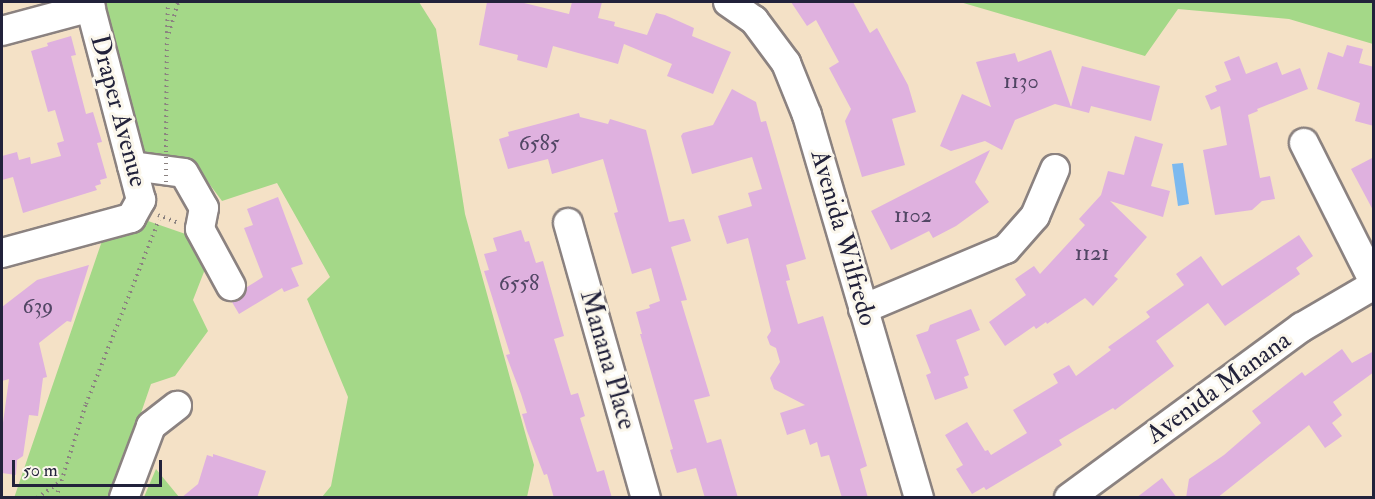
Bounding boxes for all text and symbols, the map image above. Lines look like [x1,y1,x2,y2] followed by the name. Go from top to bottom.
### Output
[83,32,153,190] street label: Draper Avenue
[1003,69,1039,95] house number: 1130
[519,131,559,157] house number: 6585
[803,147,883,329] street label: Avenida Wilfredo
[894,203,932,229] house number: 1102
[1075,241,1109,267] house number: 1121
[499,271,539,297] house number: 6558
[572,287,642,433] street label: Manana Place
[23,294,53,320] house number: 639
[1141,325,1297,451] street label: Avenida Manana
[15,448,165,486] scale bar
[23,459,58,482] text: 50 m

